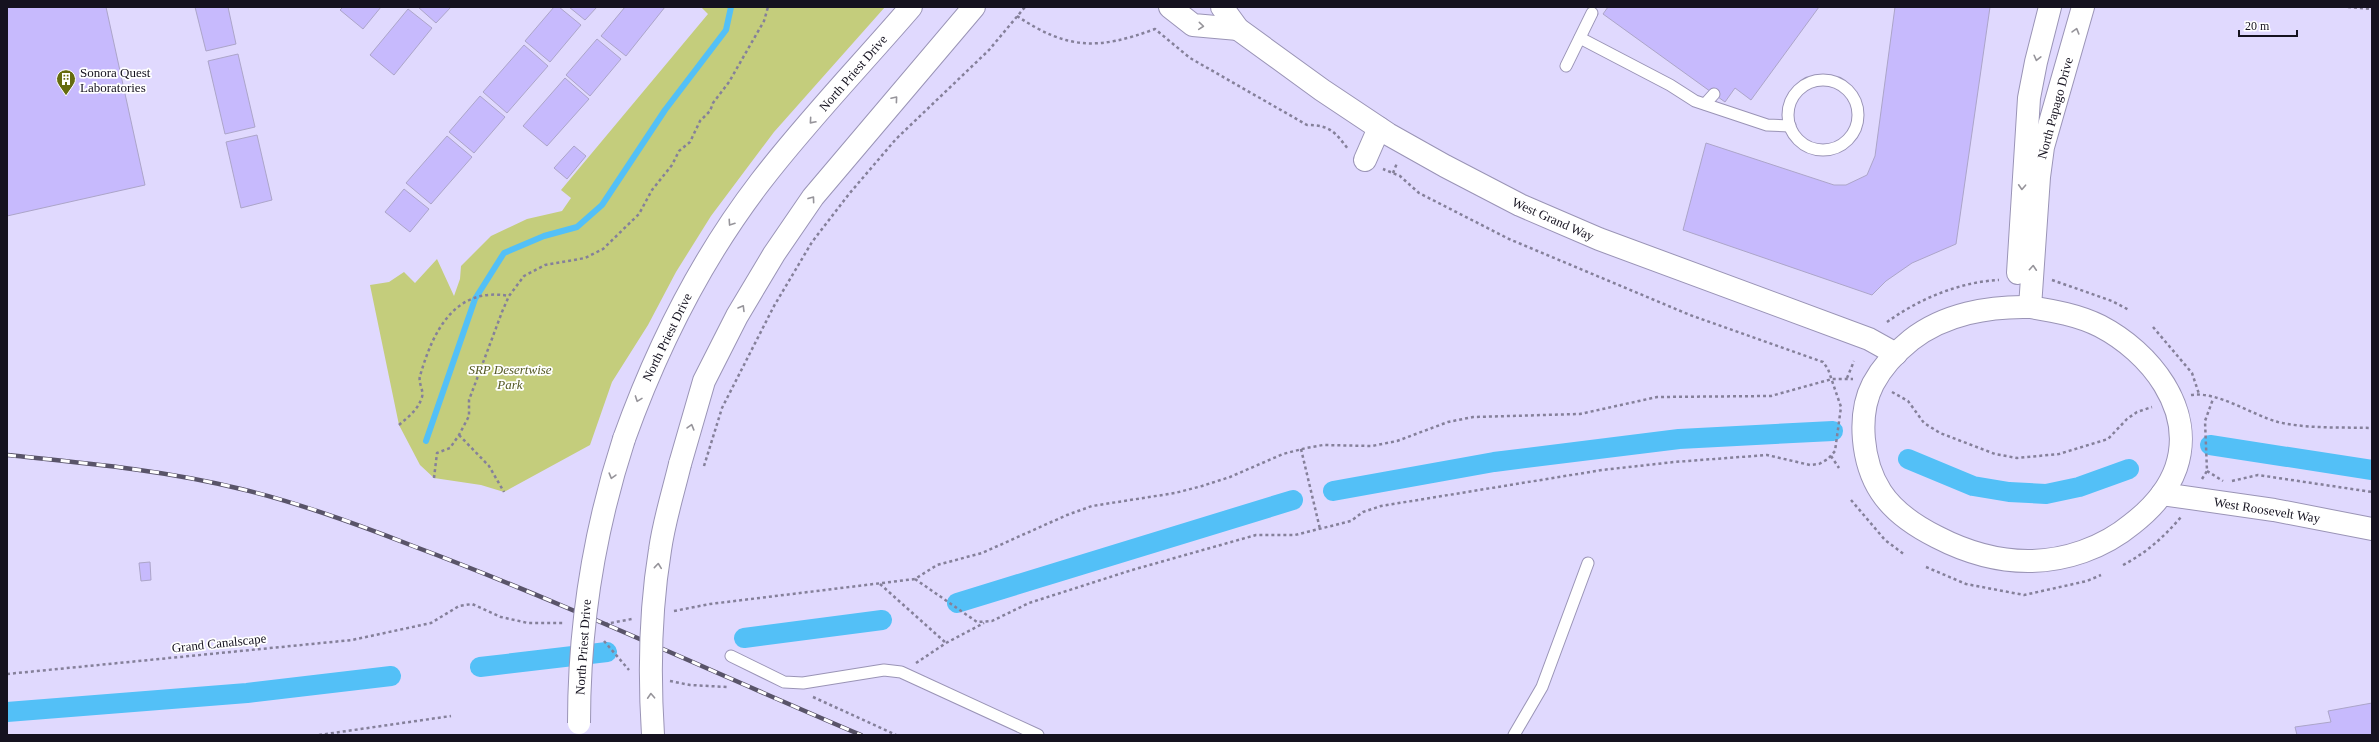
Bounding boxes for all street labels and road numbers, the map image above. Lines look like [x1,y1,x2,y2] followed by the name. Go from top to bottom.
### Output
[816,32,890,114] street label: North Priest Drive
[2034,55,2076,161] street label: North Papago Drive
[1510,194,1597,244] street label: West Grand Way
[639,290,695,383] street label: North Priest Drive
[2213,494,2322,526] street label: West Roosevelt Way
[572,598,594,695] street label: North Priest Drive
[171,631,267,655] street label: Grand Canalscape

